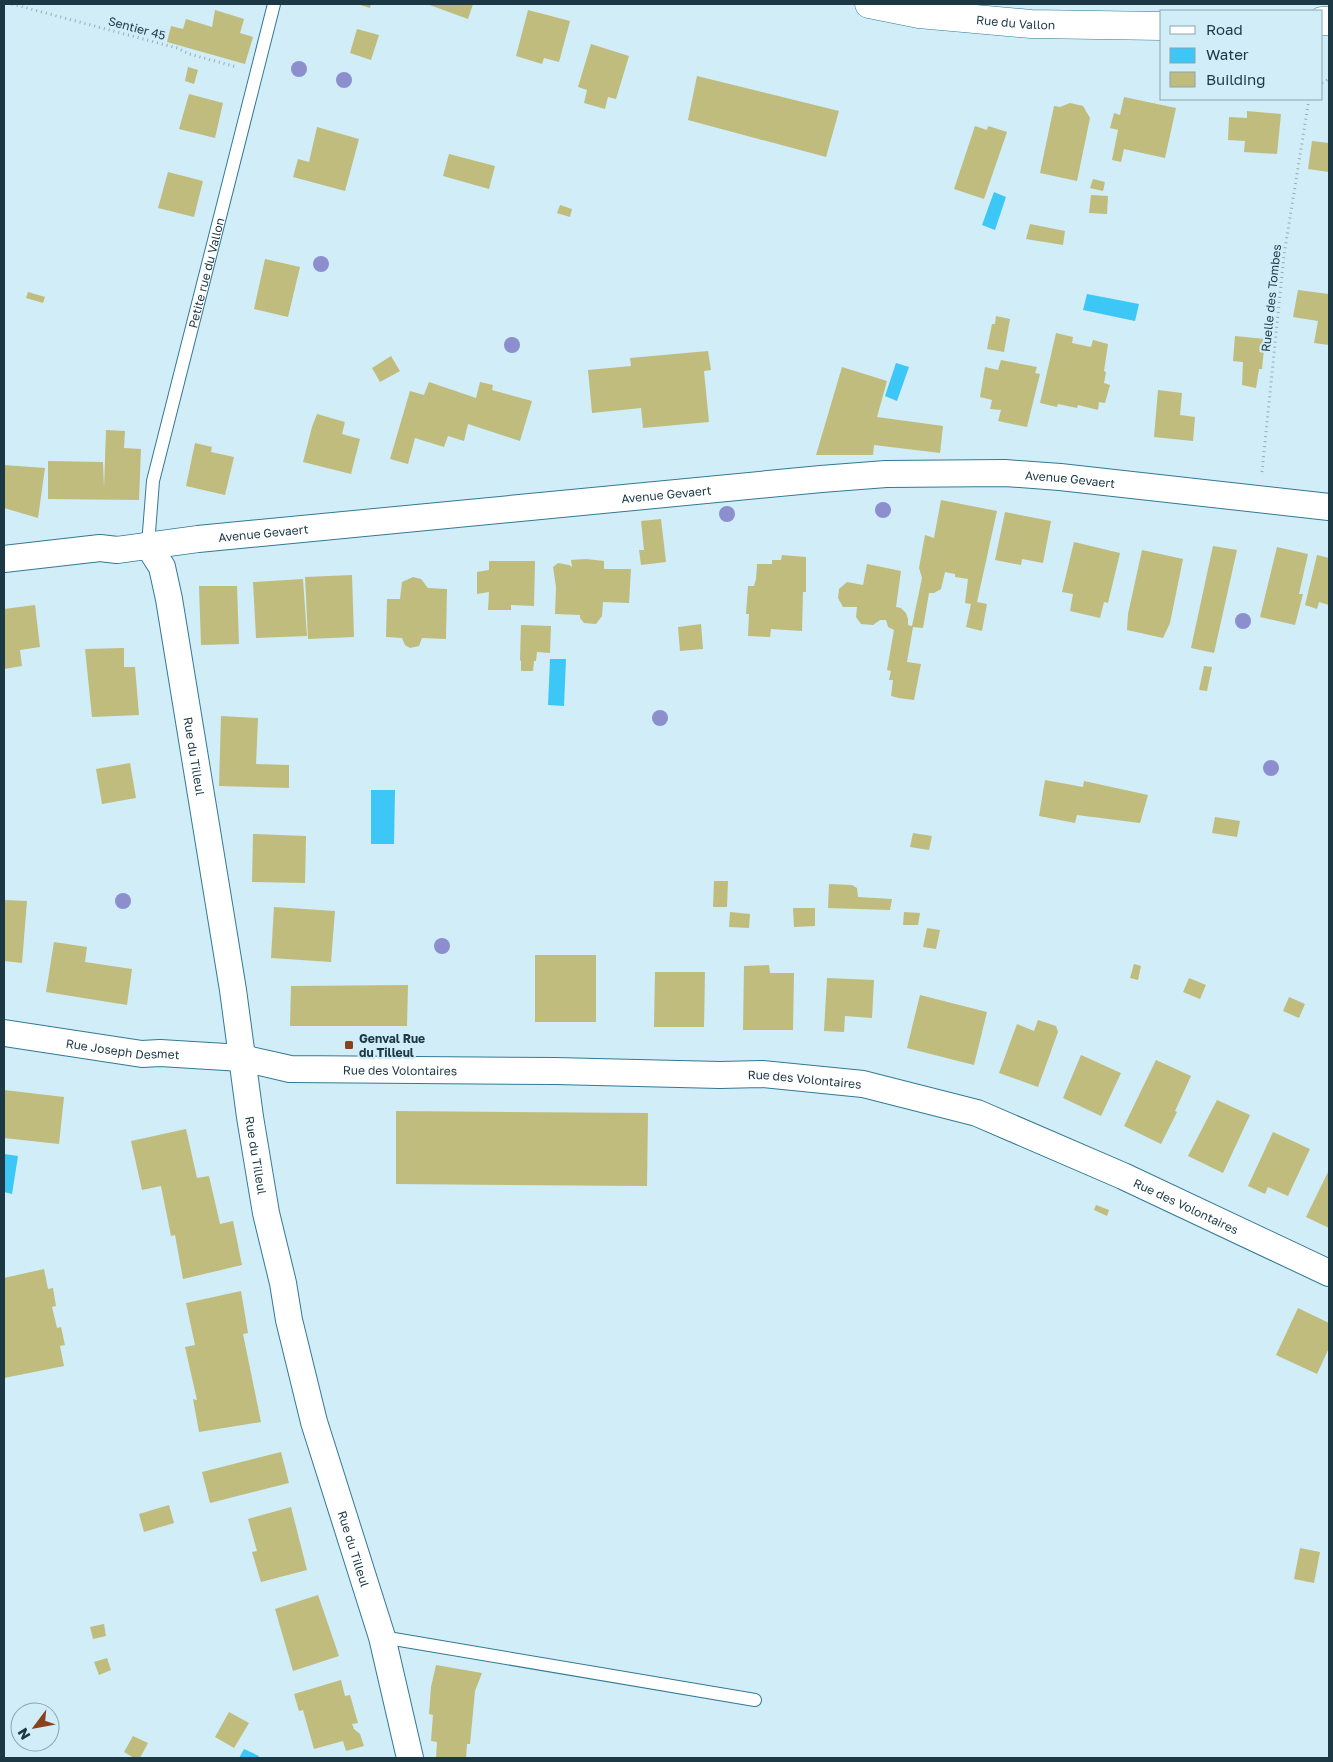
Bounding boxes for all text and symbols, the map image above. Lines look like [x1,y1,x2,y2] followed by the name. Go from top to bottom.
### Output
[1160,10,1323,100] legend
[976,12,1055,32] street label: Rue du Vallon
[107,13,167,43] street label: Sentier 45
[1206,20,1243,38] text: Road
[1206,45,1249,63] text: Water
[1206,70,1266,88] text: Building
[185,216,227,330] street label: Petite rue du Vallon
[1258,243,1284,353] street label: Ruelle des Tombes
[1025,467,1116,491] street label: Avenue Gevaert
[621,482,712,506] street label: Avenue Gevaert
[217,521,309,545] street label: Avenue Gevaert
[181,716,209,797] street label: Rue du Tilleul
[359,1031,425,1060] place label: Genval Rue du Tilleul
[65,1035,180,1062] street label: Rue Joseph Desmet
[343,1039,355,1051] marker: Genval Rue du Tilleul
[343,1062,457,1078] street label: Rue des Volontaires
[748,1066,862,1091] street label: Rue des Volontaires
[242,1115,270,1196] street label: Rue du Tilleul
[1131,1175,1241,1237] street label: Rue des Volontaires
[335,1509,373,1589] street label: Rue du Tilleul
[10,1702,60,1752] north arrow
[14,1725,34,1743] text: N

